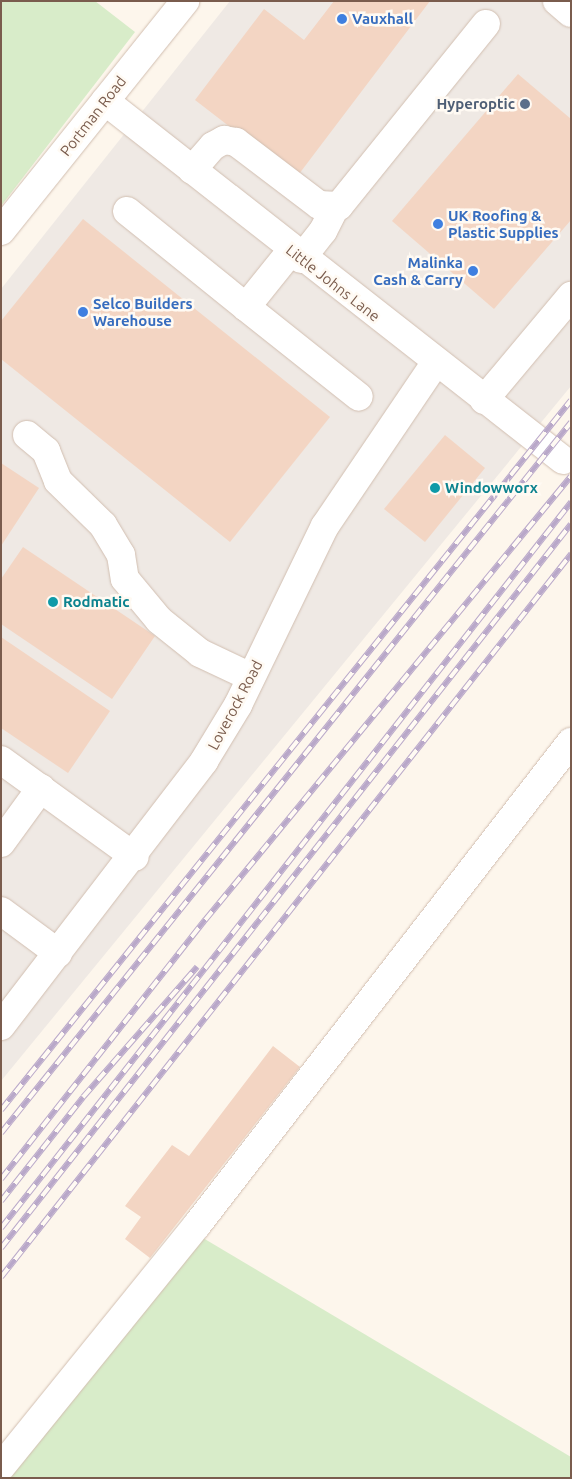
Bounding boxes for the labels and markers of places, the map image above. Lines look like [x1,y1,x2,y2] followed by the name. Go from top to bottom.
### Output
[352,10,413,28] place label: Vauxhall
[336,13,348,25] marker: Vauxhall
[436,95,515,113] place label: Hyperoptic
[519,98,531,110] marker: Hyperoptic
[448,206,559,241] place label: UK Roofing & Plastic Supplies
[432,218,444,230] marker: UK Roofing & Plastic Supplies
[373,253,463,288] place label: Malinka Cash & Carry
[467,265,479,277] marker: Malinka Cash & Carry
[93,294,193,329] place label: Selco Builders Warehouse
[77,306,89,318] marker: Selco Builders Warehouse
[445,479,538,497] place label: Windowworx
[429,482,441,494] marker: Windowworx
[63,593,130,611] place label: Rodmatic
[47,596,59,608] marker: Rodmatic

